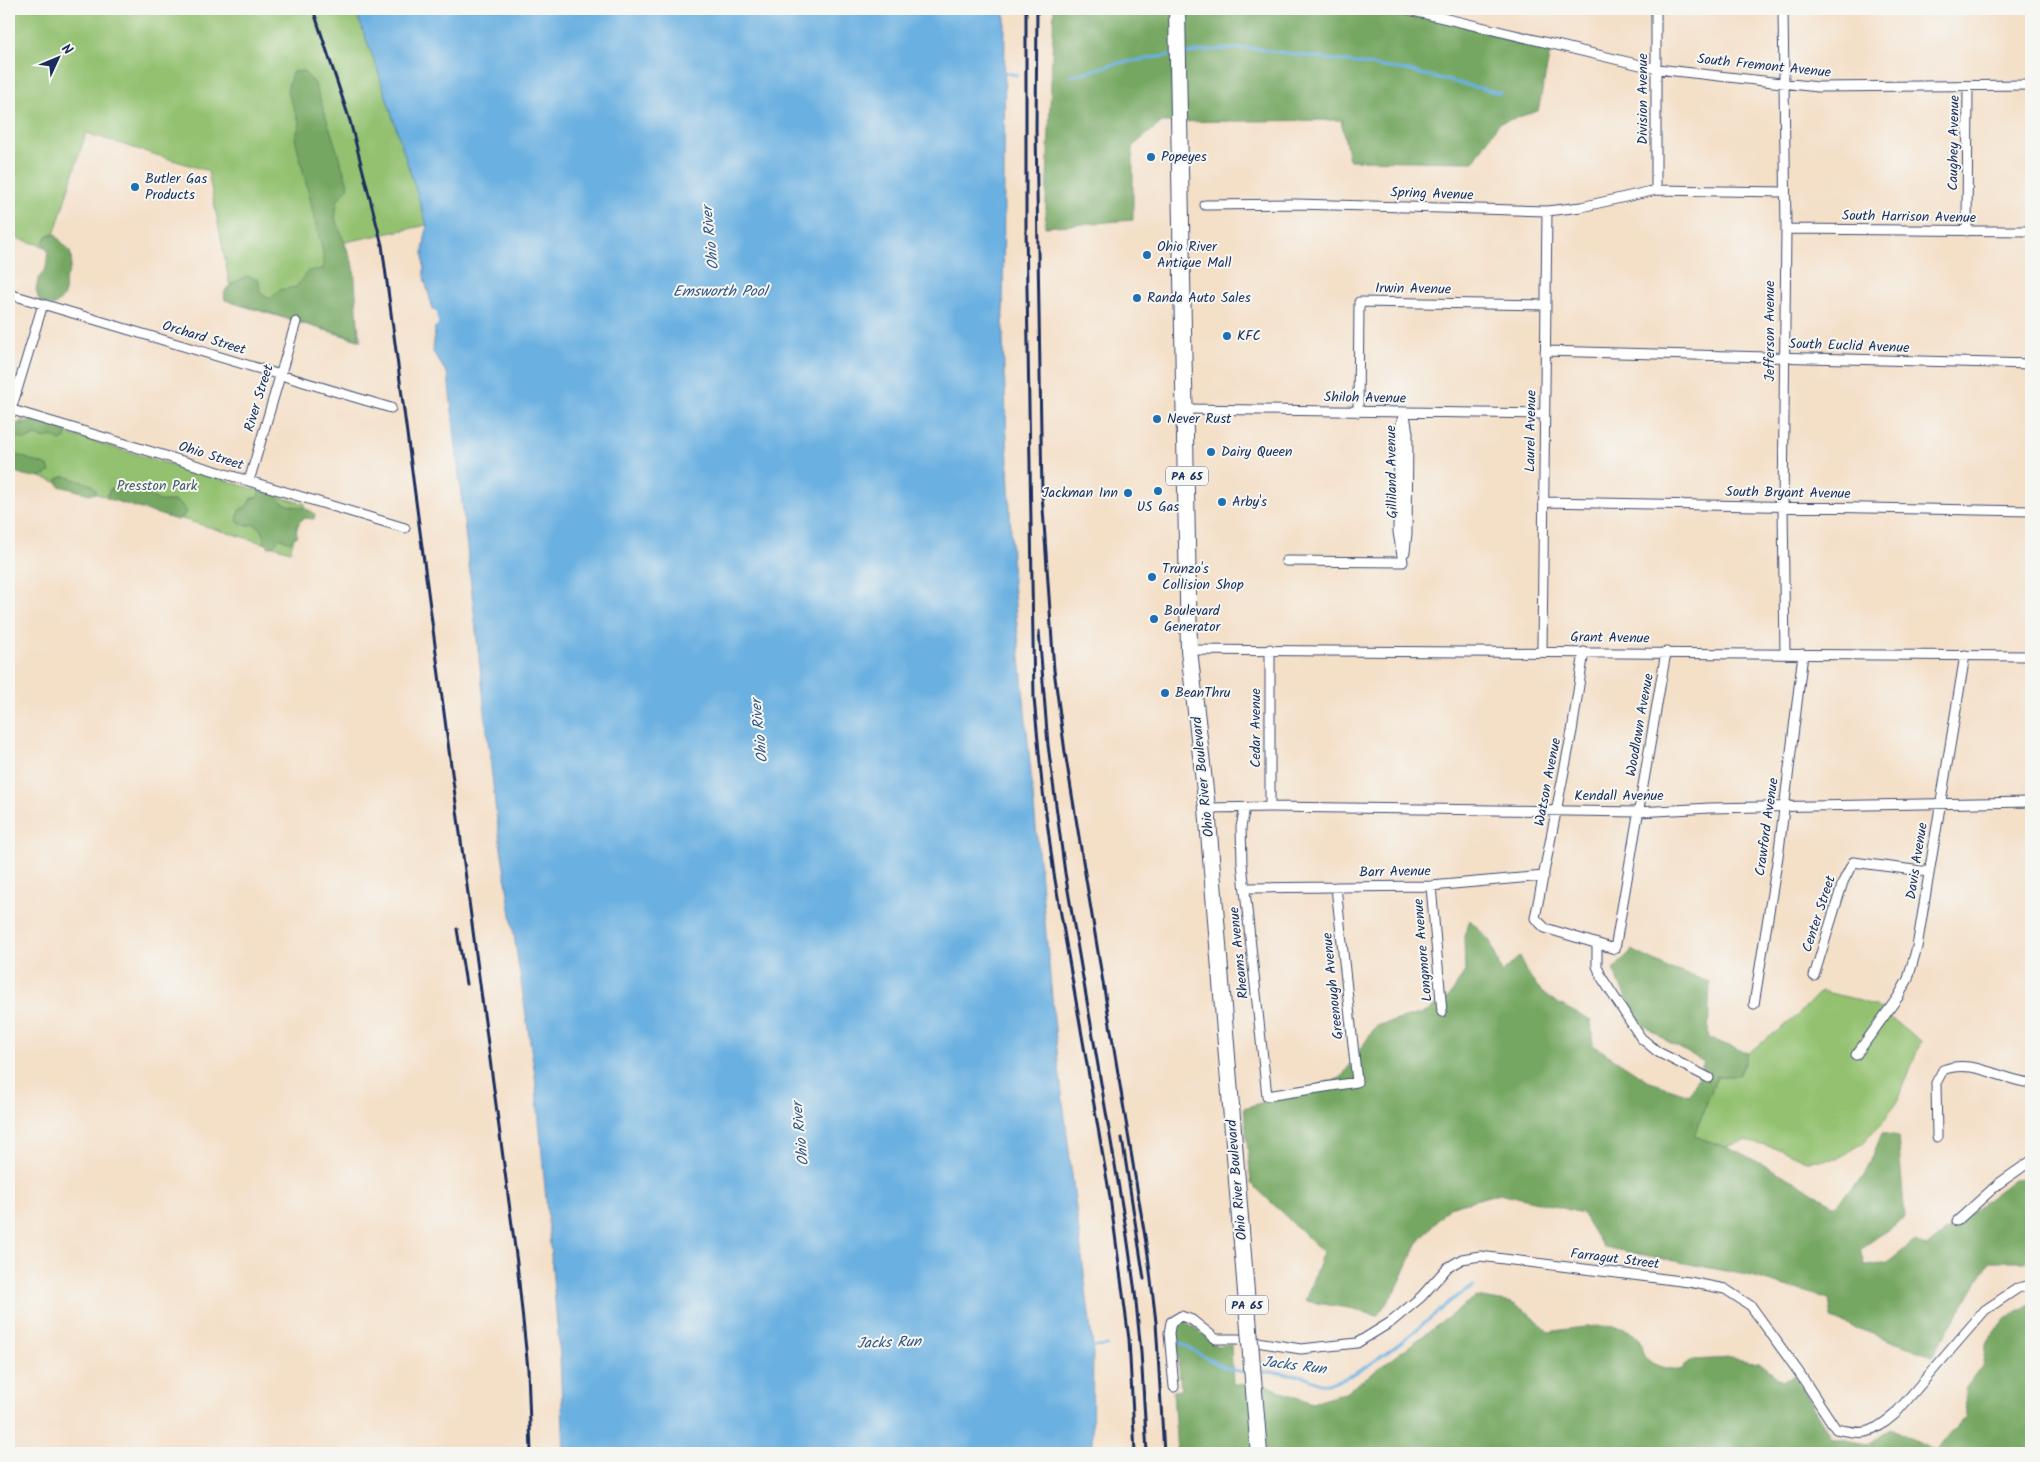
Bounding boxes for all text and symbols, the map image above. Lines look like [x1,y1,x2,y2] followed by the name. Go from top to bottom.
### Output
[32,32,82,82] north arrow
[56,39,78,61] text: N
[1696,48,1833,84] street label: South Fremont Avenue
[1632,53,1654,145] street label: Division Avenue
[1942,94,1966,191] street label: Caughey Avenue
[1161,146,1207,168] place label: Popeyes
[1145,151,1157,163] marker: Popeyes
[145,168,207,206] place label: Butler Gas Products
[129,181,141,193] marker: Butler Gas Products
[1390,182,1475,206] street label: Spring Avenue
[695,202,726,271] water label: Ohio River
[1842,205,1977,229] street label: South Harrison Avenue
[1157,236,1232,274] place label: Ohio River Antique Mall
[1141,249,1153,261] marker: Ohio River Antique Mall
[1375,277,1452,301] street label: Irwin Avenue
[673,280,770,304] water label: Emsworth Pool
[1759,280,1781,381] street label: Jefferson Avenue
[1147,287,1251,309] place label: Randa Auto Sales
[1131,292,1143,304] marker: Randa Auto Sales
[160,315,249,361] street label: Orchard Street
[1237,325,1261,347] place label: KFC
[1221,330,1233,342] marker: KFC
[1788,333,1910,359] street label: South Euclid Avenue
[238,361,280,434] street label: River Street
[1324,386,1407,410] street label: Shiloh Avenue
[1519,389,1543,472] street label: Laurel Avenue
[1167,408,1232,430] place label: Never Rust
[1151,413,1163,425] marker: Never Rust
[1380,424,1404,519] street label: Gilliland Avenue
[176,436,247,476] street label: Ohio Street
[1221,441,1293,463] place label: Dairy Queen
[1205,446,1217,458] marker: Dairy Queen
[1166,466,1208,486] road number: PA 65
[117,475,198,497] park label: Presston Park
[1725,481,1852,505] street label: South Bryant Avenue
[1042,482,1118,504] place label: Jackman Inn
[1152,485,1164,497] marker: US Gas
[1122,487,1134,499] marker: Jackman Inn
[1232,491,1267,513] place label: Arby's
[1137,496,1179,518] place label: US Gas
[1216,496,1228,508] marker: Arby's
[1162,558,1244,596] place label: Trunzo's Collision Shop
[1146,571,1158,583] marker: Trunzo's Collision Shop
[1164,600,1222,638] place label: Boulevard Generator
[1148,613,1160,625] marker: Boulevard Generator
[1570,626,1651,650] street label: Grant Avenue
[1620,671,1660,778] street label: Woodlawn Avenue
[1175,682,1231,704] place label: BeanThru
[1159,687,1171,699] marker: BeanThru
[1245,687,1267,768] street label: Cedar Avenue
[744,695,775,764] water label: Ohio River
[1186,715,1220,838] street label: Ohio River Boulevard
[1529,735,1567,828] street label: Watson Avenue
[1749,776,1785,878] street label: Crawford Avenue
[1574,785,1664,807] street label: Kendall Avenue
[1900,820,1934,901] street label: Davis Avenue
[1359,860,1432,884] street label: Barr Avenue
[1796,872,1842,955] street label: Center Street
[1407,897,1438,1002] street label: Longmore Avenue
[1223,905,1255,1000] street label: Rheams Avenue
[1316,931,1350,1041] street label: Greenough Avenue
[785,1098,816,1167] water label: Ohio River
[1221,1118,1253,1241] street label: Ohio River Boulevard
[1569,1243,1661,1275] street label: Farragut Street
[1226,1296,1268,1314] road number: PA 65
[857,1330,922,1356] water label: Jacks Run
[1261,1350,1328,1382] water label: Jacks Run

